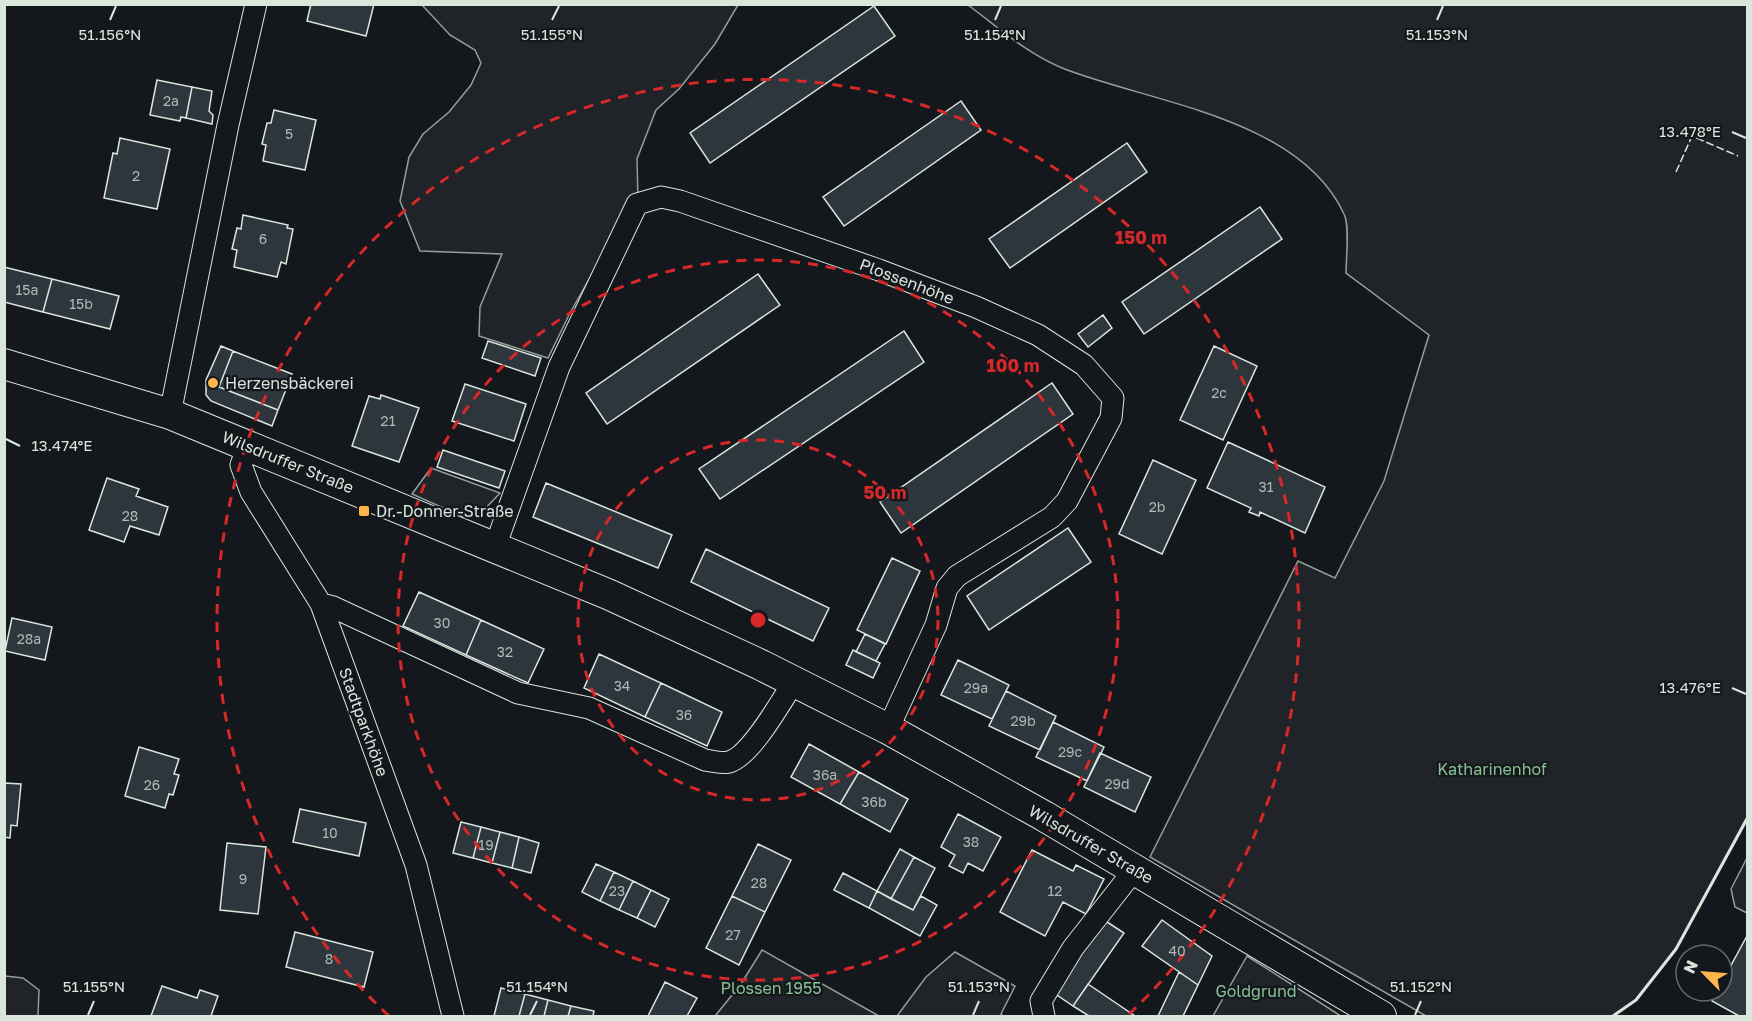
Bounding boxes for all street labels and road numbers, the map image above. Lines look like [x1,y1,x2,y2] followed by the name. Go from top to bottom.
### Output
[857,254,957,308] street label: Plossenhöhe
[219,426,357,498] street label: Wilsdruffer Straße
[335,665,393,779] street label: Stadtparkhöhe
[1025,800,1157,888] street label: Wilsdruffer Straße

